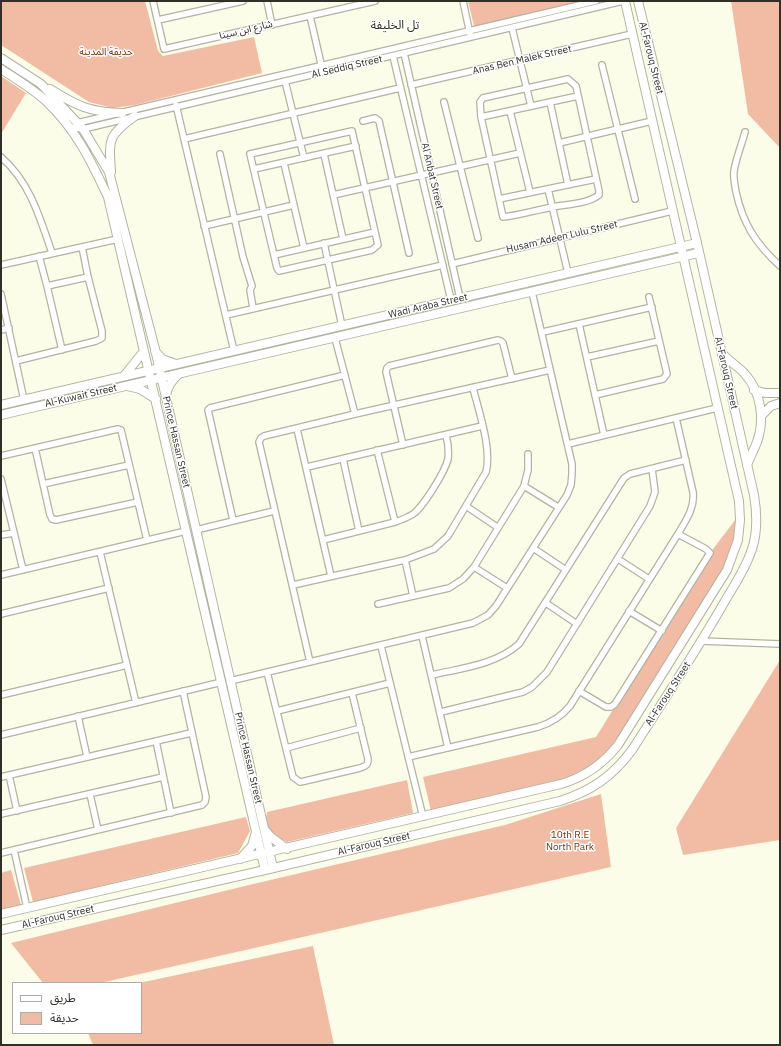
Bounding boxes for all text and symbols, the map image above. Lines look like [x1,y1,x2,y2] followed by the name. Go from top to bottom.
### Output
[218,18,274,42] street label: شارع ابن سينا
[371,19,419,33] district label: تل الخليفة
[636,21,666,95] street label: Al-Farouq Street
[471,43,573,77] street label: Anas Ben Malek Street
[79,46,133,58] park label: حديقة المدينة
[310,53,384,81] street label: Al Seddiq Street
[419,142,445,210] street label: Al Anbat Street
[505,218,619,256] street label: Husam Adeen Lulu Street
[387,291,469,321] street label: Wadi Araba Street
[712,336,740,410] street label: Al-Farouq Street
[44,382,118,410] street label: Al-Kuwait Street
[160,395,192,489] street label: Prince Hassan Street
[643,660,693,728] street label: Al-Farouq Street
[232,711,264,805] street label: Prince Hassan Street
[546,829,594,852] park label: 10th R.E North Park
[337,830,411,858] street label: Al-Farouq Street
[21,903,95,931] street label: Al-Farouq Street
[12,982,142,1034] legend
[50,990,76,1005] text: طريق
[50,1010,79,1025] text: حديقة

